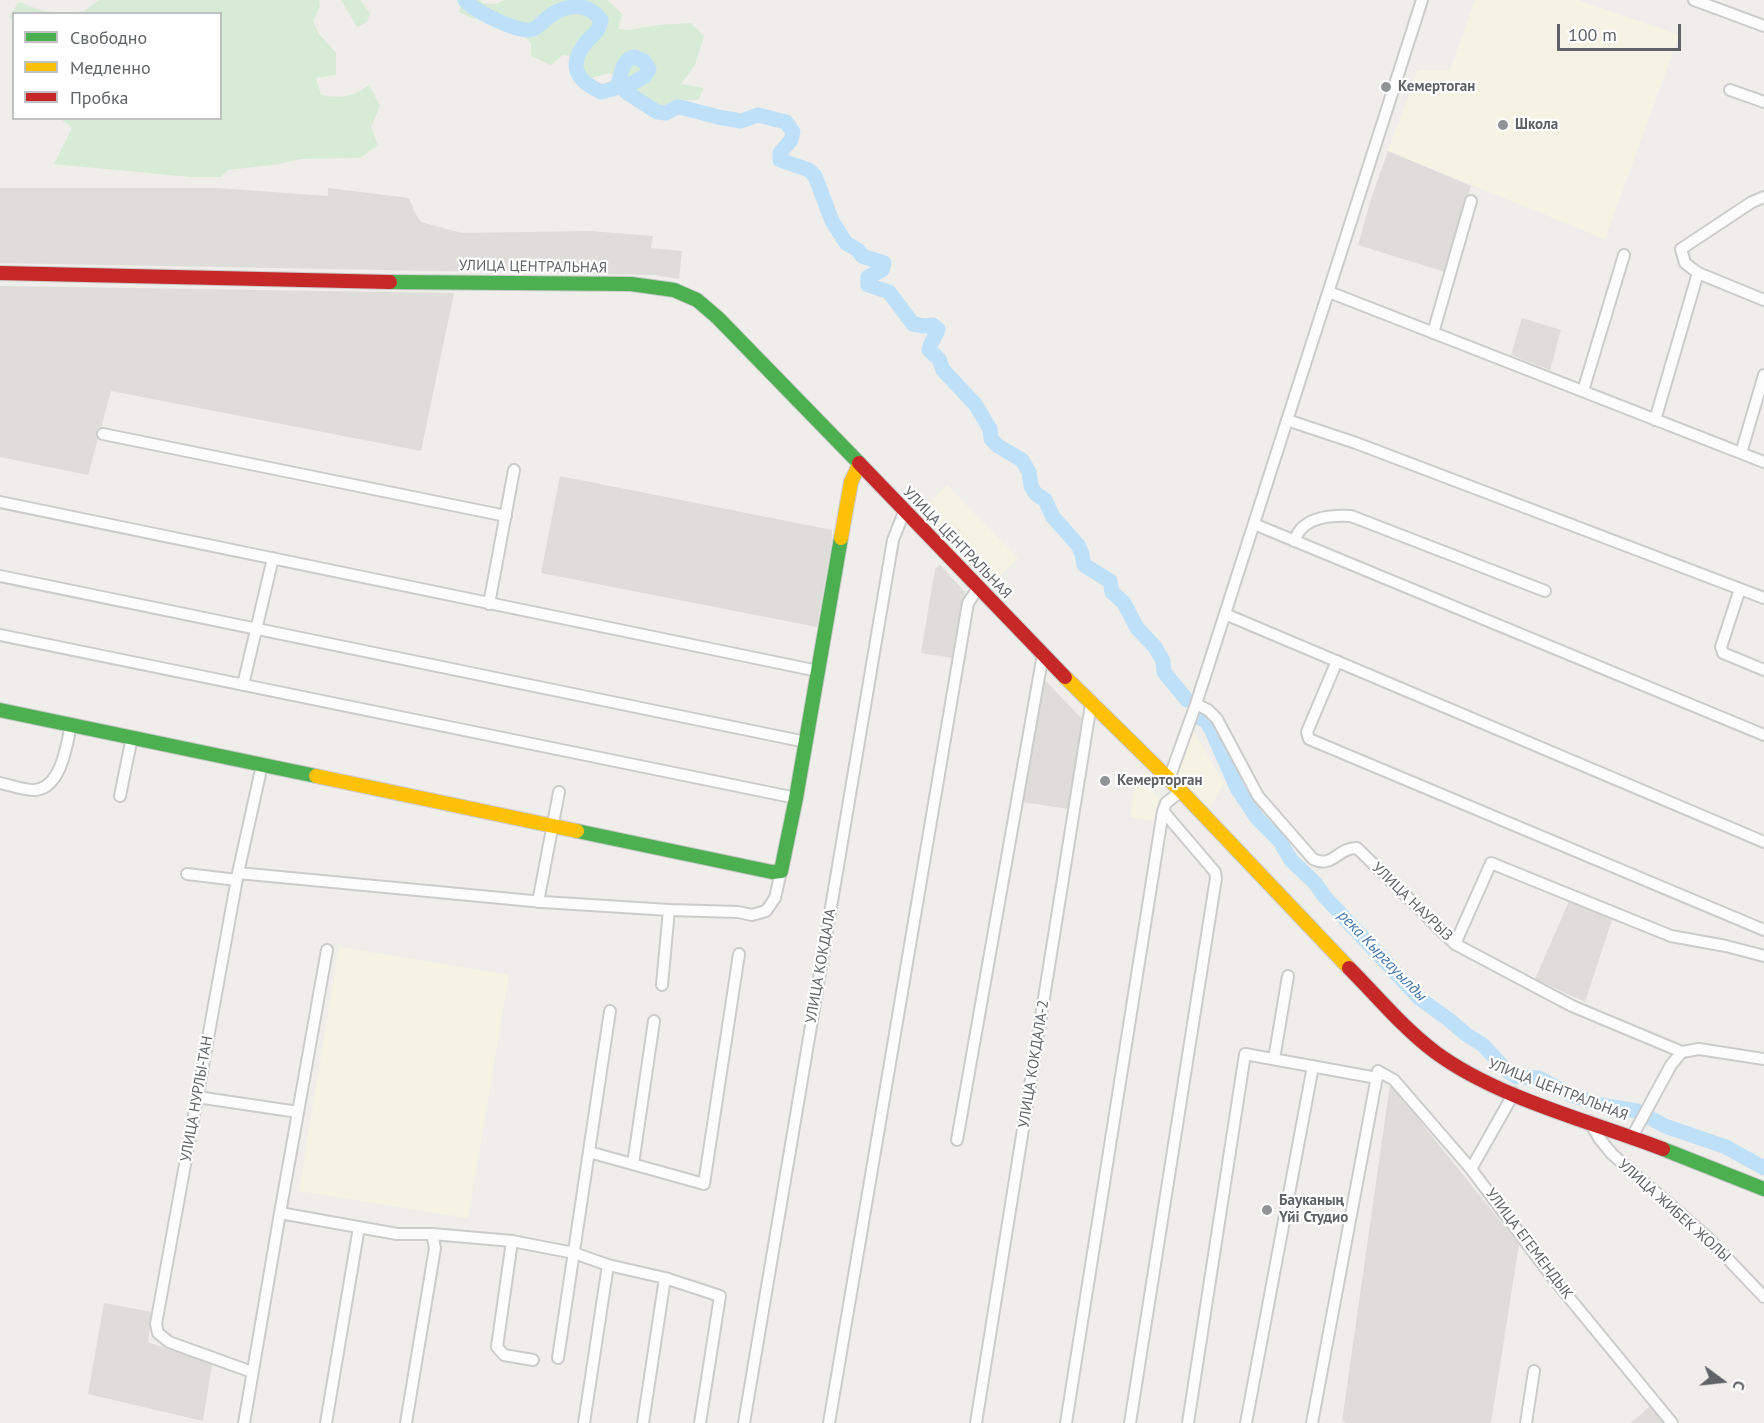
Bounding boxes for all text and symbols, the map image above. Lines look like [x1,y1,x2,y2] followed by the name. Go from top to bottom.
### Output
[12,12,222,120] legend
[1560,12,1684,50] scale bar
[1568,23,1617,46] text: 100 m
[70,26,147,49] text: Свободно
[70,56,151,79] text: Медленно
[1398,78,1475,96] place label: Кемертоган
[1379,80,1393,94] marker: Кемертоган
[70,86,128,109] text: Пробка
[1515,116,1558,134] place label: Школа
[1496,118,1510,132] marker: Школа
[459,257,607,277] street label: УЛИЦА ЦЕНТРАЛЬНАЯ
[899,483,1015,603] street label: УЛИЦА ЦЕНТРАЛЬНАЯ
[1117,772,1202,790] place label: Кемерторган
[1098,774,1112,788] marker: Кемерторган
[1368,859,1456,945] street label: УЛИЦА НАУРЫЗ
[1334,906,1430,1006] water label: река Кыргауылды
[802,907,840,1025] street label: УЛИЦА КОКДАЛА
[1015,999,1053,1129] street label: УЛИЦА КОКДАЛА-2
[177,1035,217,1163] street label: УЛИЦА НУРЛЫ-ТАН
[1485,1055,1631,1125] street label: УЛИЦА ЦЕНТРАЛЬНАЯ
[1614,1156,1734,1266] street label: УЛИЦА ЖИБЕК ЖОЛЫ
[1482,1185,1576,1303] street label: УЛИЦА ЕГЕМЕНДЫК
[1279,1192,1348,1227] place label: Бауканың Үйі Студио
[1260,1203,1274,1217] marker: Бауканың Үйі Студио
[1692,1351,1752,1411] north arrow
[1729,1379,1750,1393] text: С

